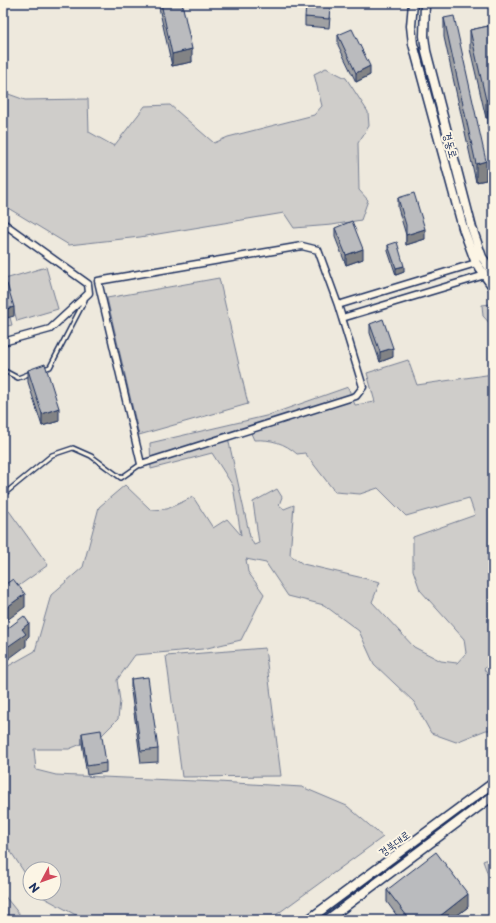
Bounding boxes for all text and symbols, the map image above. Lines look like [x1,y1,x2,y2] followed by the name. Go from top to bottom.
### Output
[439,130,463,160] street label: 경동로
[375,826,413,860] street label: 경북대로
[22,861,62,901] north arrow
[25,879,43,897] text: N

